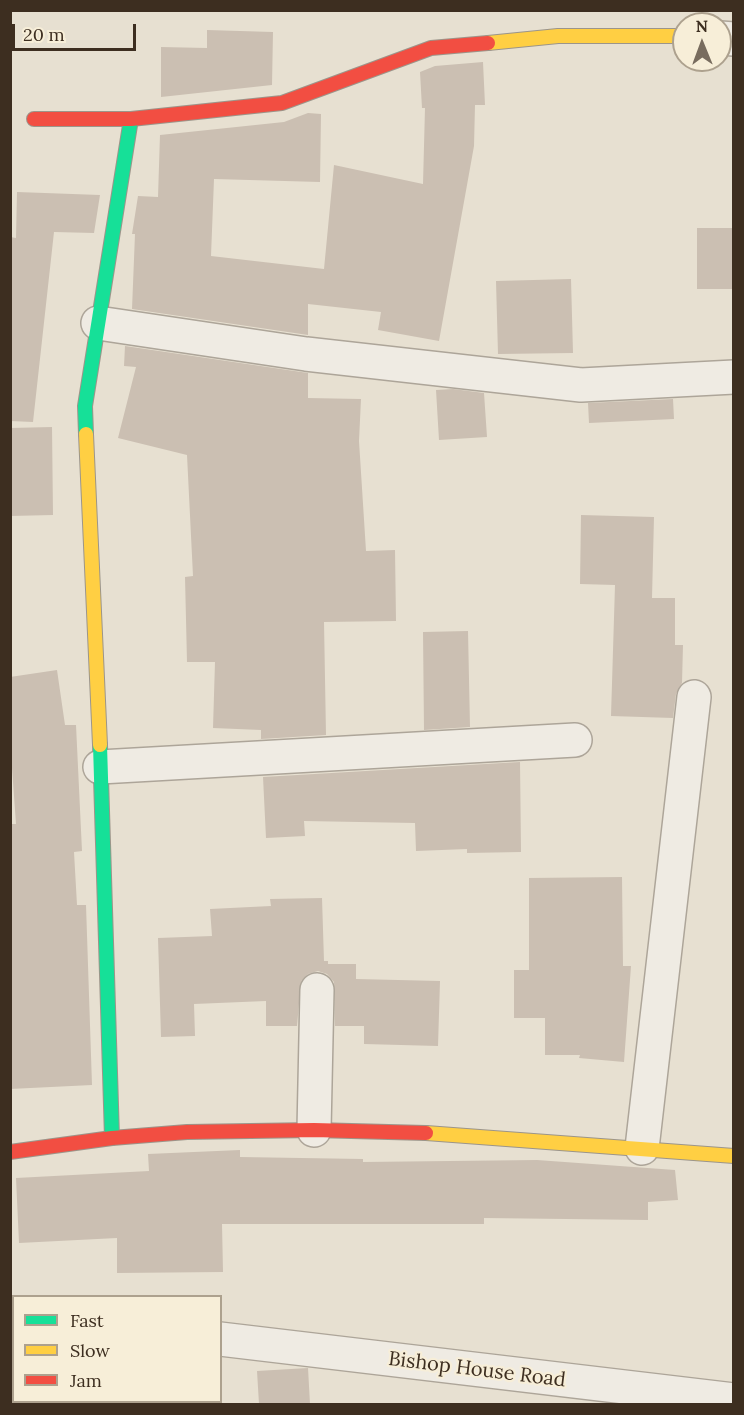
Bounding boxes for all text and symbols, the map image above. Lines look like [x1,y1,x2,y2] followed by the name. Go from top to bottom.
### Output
[15,12,140,50] scale bar
[672,12,732,72] north arrow
[695,16,708,36] text: N
[23,23,65,46] text: 20 m
[12,1295,222,1403] legend
[70,1309,104,1332] text: Fast
[70,1339,110,1362] text: Slow
[387,1347,567,1393] street label: Bishop House Road
[70,1369,102,1392] text: Jam

